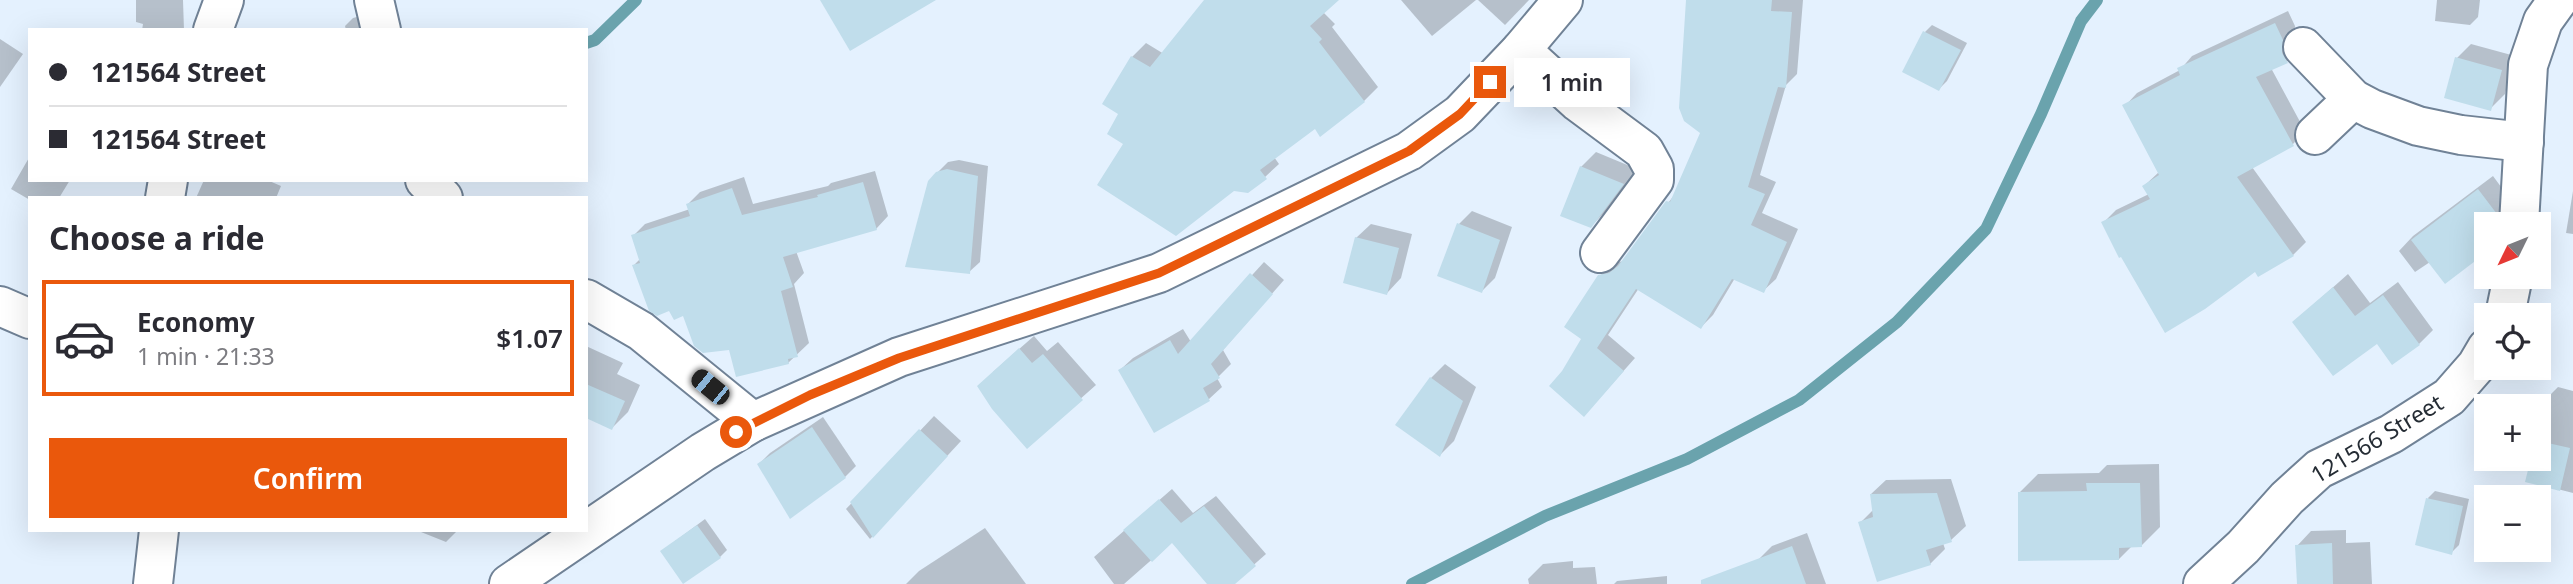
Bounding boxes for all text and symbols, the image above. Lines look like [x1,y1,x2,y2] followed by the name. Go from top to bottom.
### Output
[91,54,266,90] text: 121564 Street
[1514,57,1630,106] callout: 1 min
[1474,66,1506,98] route end
[1541,66,1603,98] text: 1 min
[91,121,266,157] text: 121564 Street
[2474,212,2552,289] north arrow
[2474,212,2551,562] map controls
[49,216,265,259] text: Choose a ride
[2474,303,2551,380] button: locate
[137,304,255,340] text: Economy
[53,307,116,370] icon: car
[496,320,563,356] text: $1.07
[137,340,275,372] text: 1 min · 21:33
[688,366,733,408] car
[2304,386,2449,490] street label: 121566 Street
[2474,394,2551,471] button: +
[720,416,752,448] route start
[49,438,567,518] button: Confirm
[2474,485,2551,562] button: −

